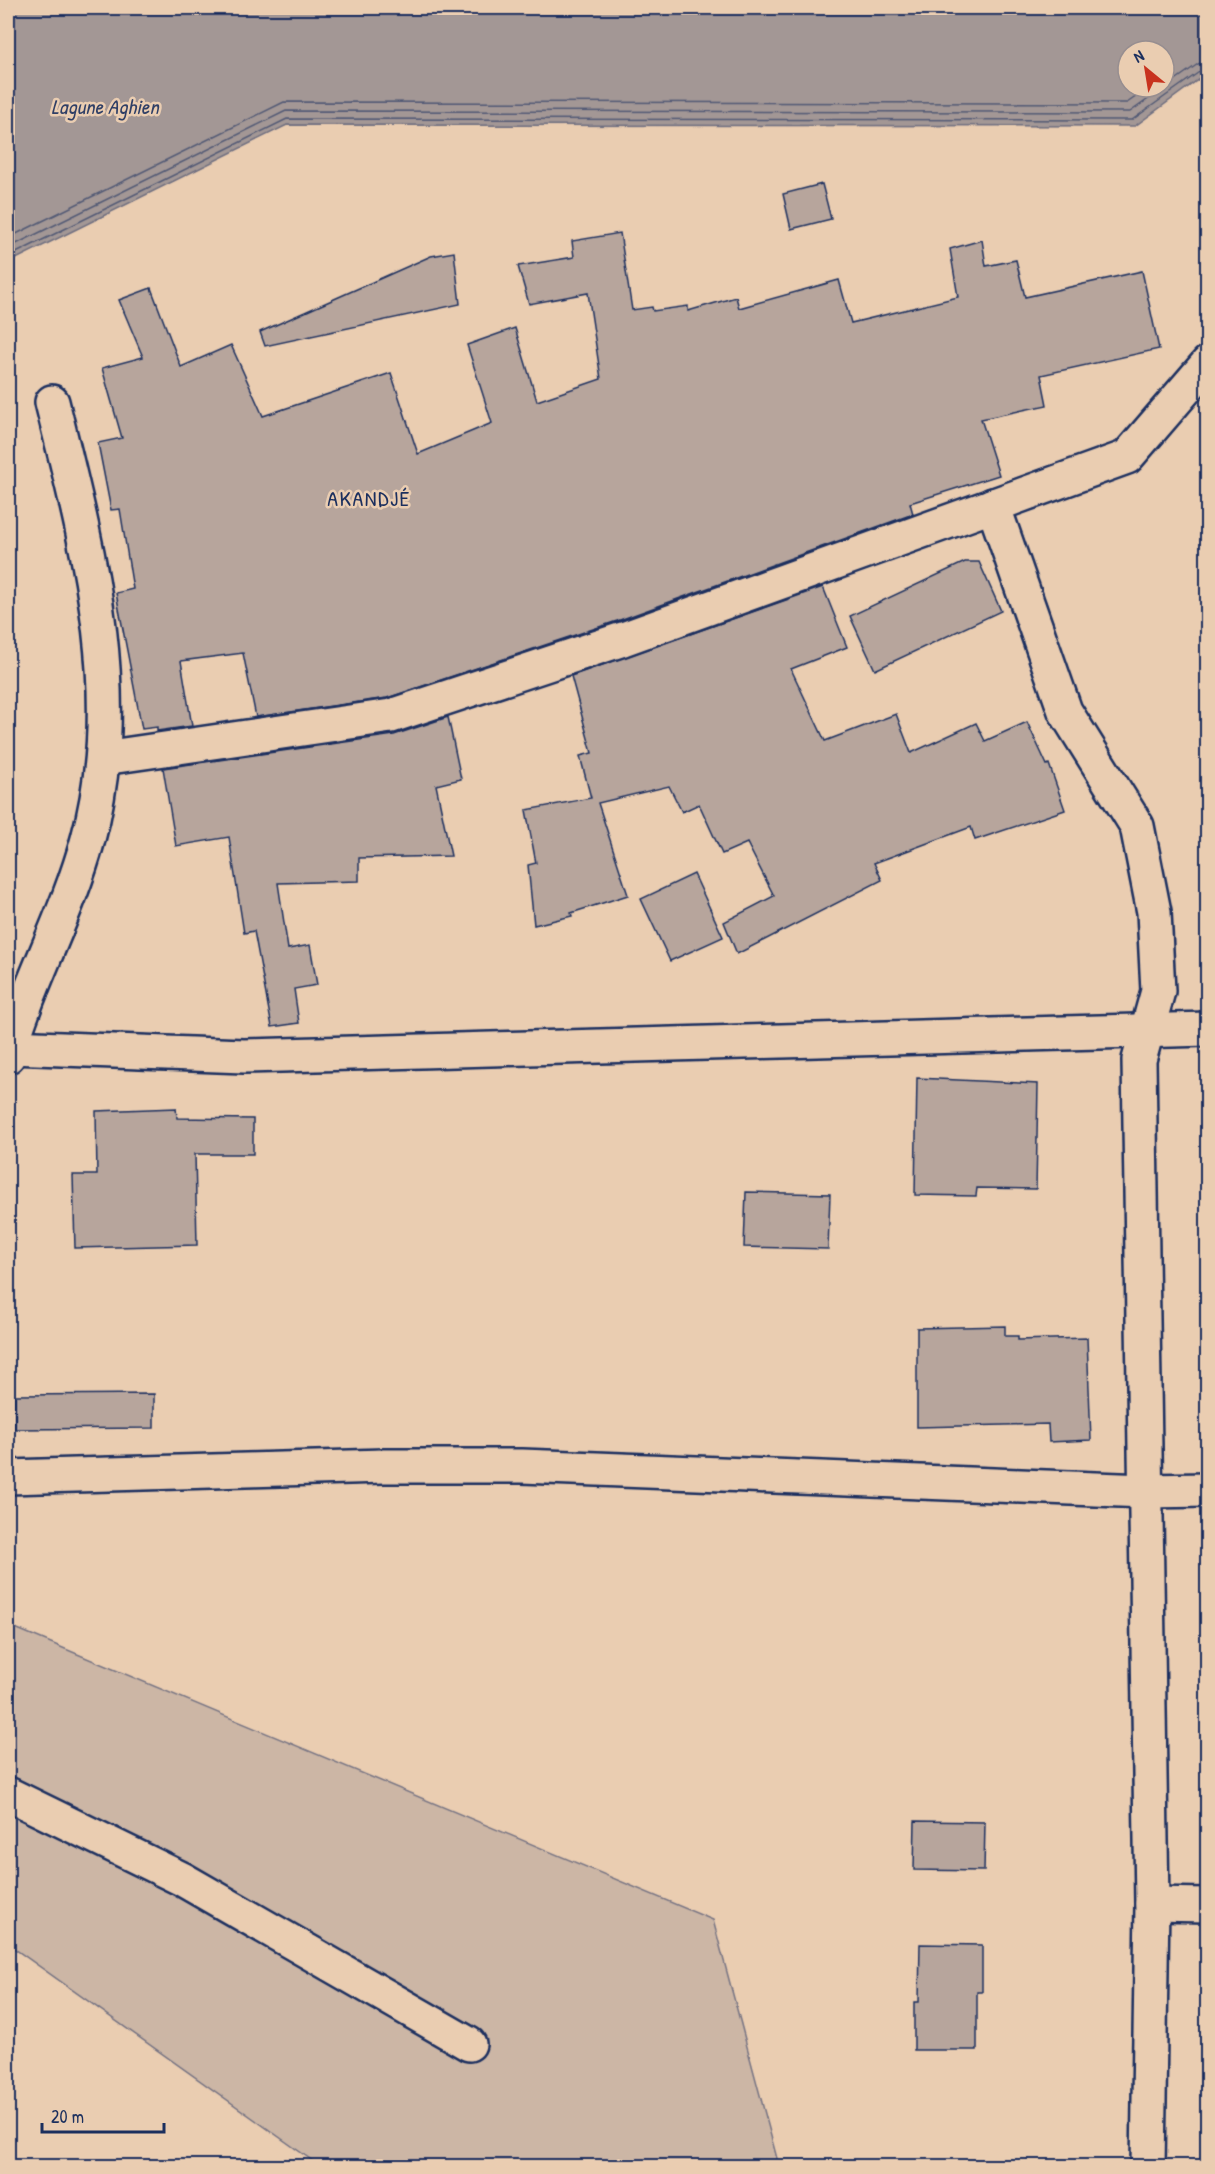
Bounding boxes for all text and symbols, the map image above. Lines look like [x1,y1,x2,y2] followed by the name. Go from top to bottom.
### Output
[1116,39,1176,99] north arrow
[1129,44,1148,68] text: N
[51,92,160,121] water label: Lagune Aghien
[327,483,411,513] district label: AKANDJÉ
[42,2096,164,2134] scale bar
[51,2104,84,2129] text: 20 m

